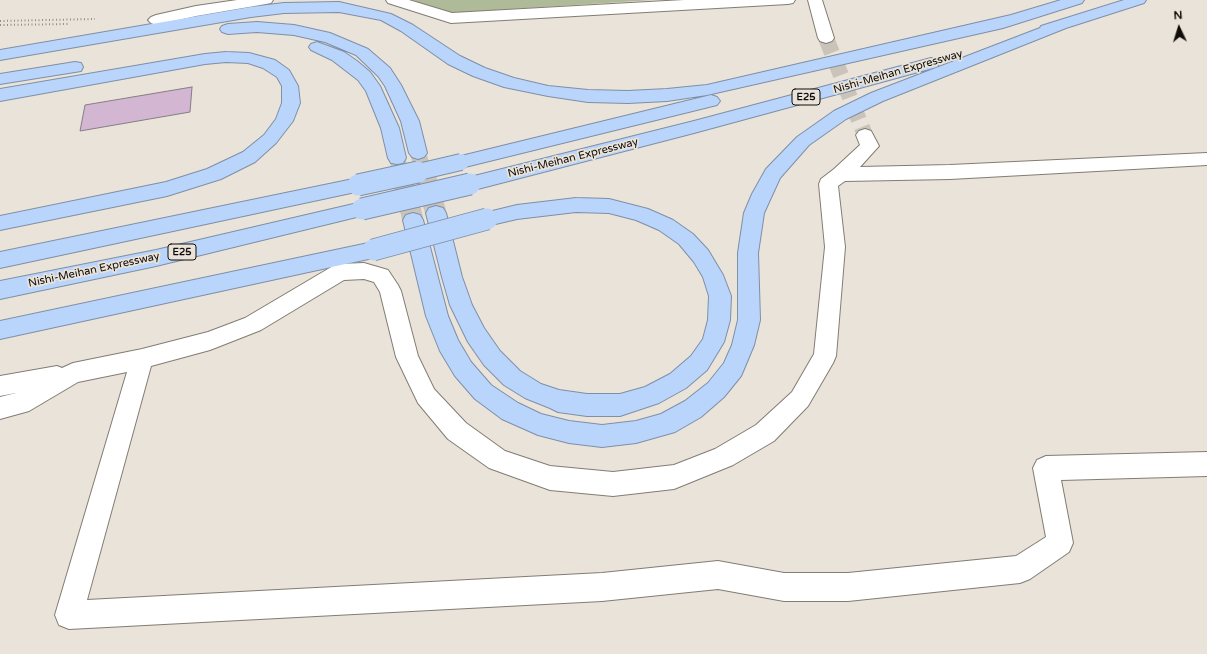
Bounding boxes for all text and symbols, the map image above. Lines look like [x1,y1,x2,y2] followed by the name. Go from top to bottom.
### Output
[1159,8,1199,48] north arrow
[1173,9,1183,22] text: N
[832,47,964,97] street label: Nishi-Meihan Expressway
[792,89,820,105] road number: E25
[506,135,640,181] street label: Nishi-Meihan Expressway
[168,244,196,260] road number: E25
[27,250,161,290] street label: Nishi-Meihan Expressway

